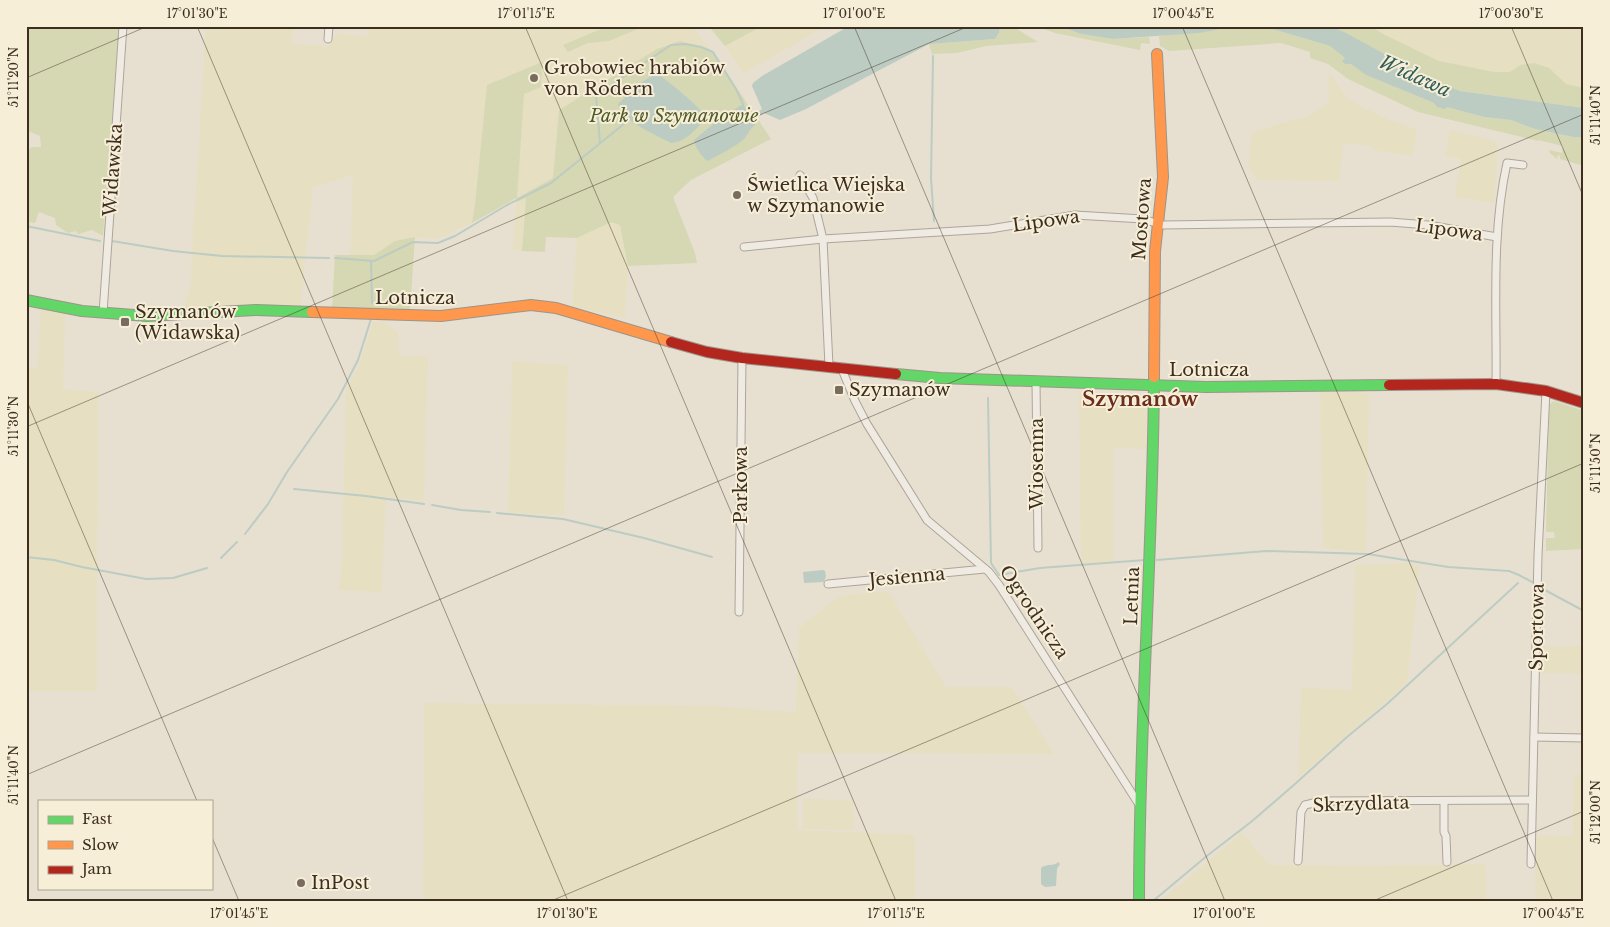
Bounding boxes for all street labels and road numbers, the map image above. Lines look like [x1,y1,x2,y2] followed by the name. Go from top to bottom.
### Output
[99,123,127,218] street label: Widawska
[1128,177,1156,261] street label: Mostowa
[1011,205,1081,237] street label: Lipowa
[1414,214,1484,246] street label: Lipowa
[375,287,455,309] street label: Lotnicza
[1169,359,1249,381] street label: Lotnicza
[1026,418,1048,511] street label: Wiosenna
[730,446,752,524] street label: Parkowa
[995,561,1073,663] street label: Ogrodnicza
[866,563,946,591] street label: Jesienna
[1120,566,1144,626] street label: Letnia
[1525,583,1549,671] street label: Sportowa
[1312,791,1410,817] street label: Skrzydlata

